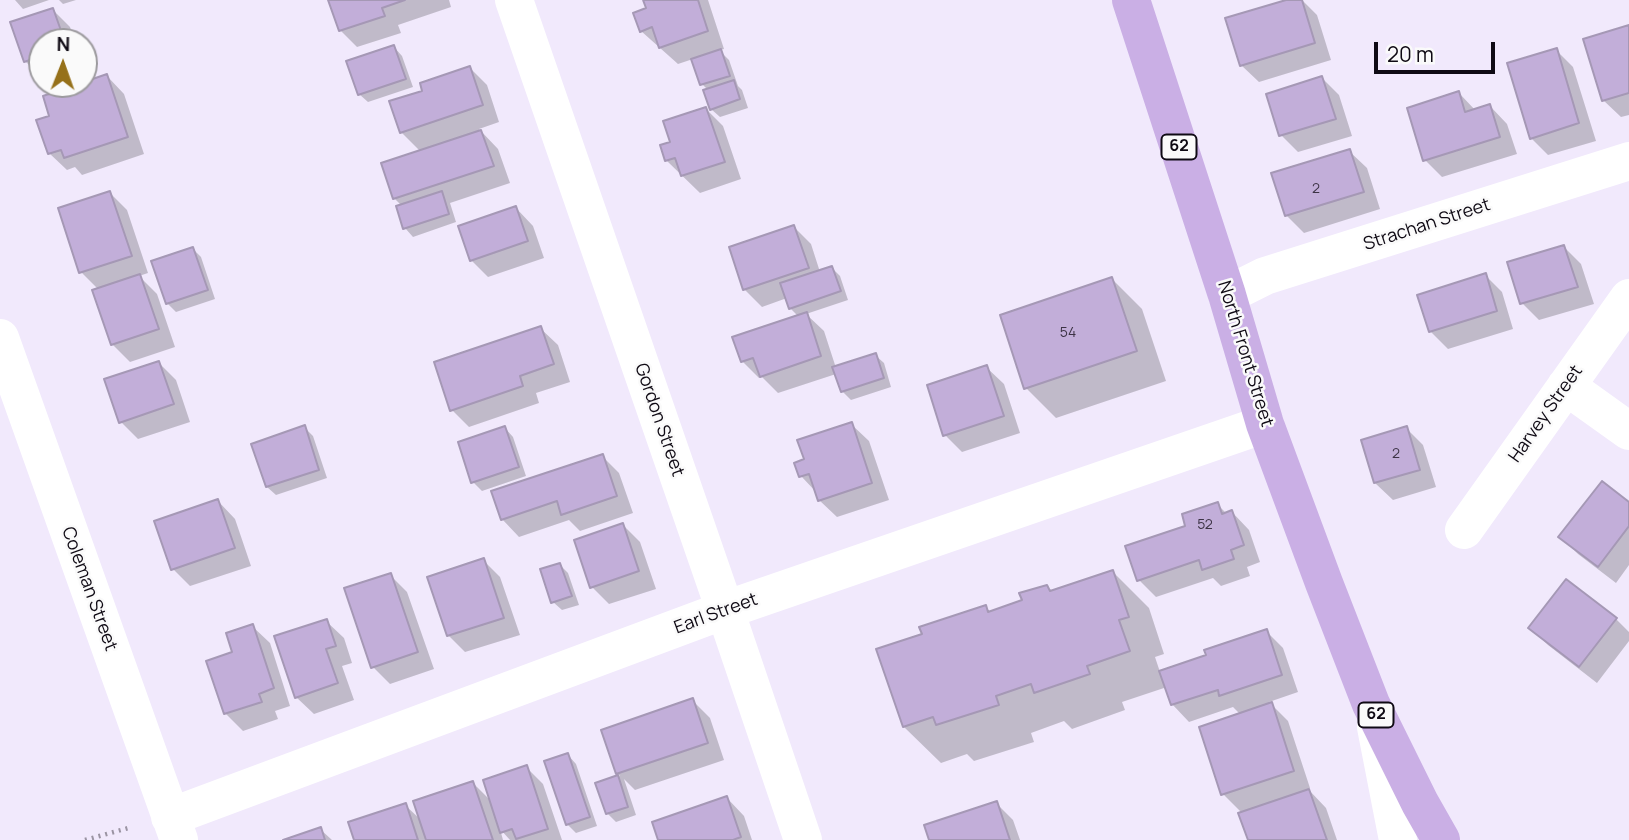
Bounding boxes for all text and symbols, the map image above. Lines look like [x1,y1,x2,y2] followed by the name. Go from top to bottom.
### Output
[28,28,98,98] north arrow
[1377,28,1498,72] scale bar
[56,31,70,57] text: N
[1387,40,1434,68] text: 20 m
[1162,134,1196,160] road number: 62
[1312,181,1320,197] house number: 2
[1361,194,1493,256] street label: Strachan Street
[1213,278,1277,430] street label: North Front Street
[1060,325,1076,341] house number: 54
[630,361,688,479] street label: Gordon Street
[1504,361,1588,467] street label: Harvey Street
[1392,446,1400,462] house number: 2
[1197,517,1213,533] house number: 52
[57,524,121,654] street label: Coleman Street
[671,589,761,639] street label: Earl Street
[1358,702,1394,728] road number: 62

